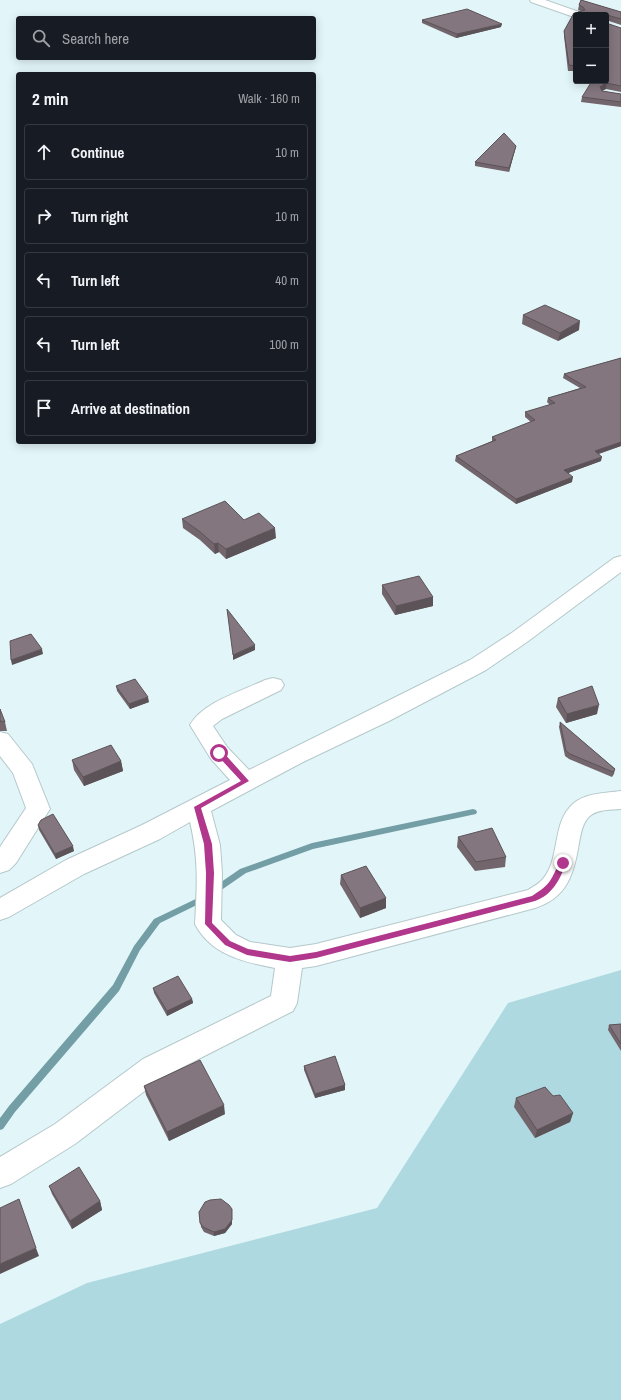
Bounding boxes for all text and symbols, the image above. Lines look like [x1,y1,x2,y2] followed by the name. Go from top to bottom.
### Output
[573,12,609,84] map controls
[573,12,609,48] button: +
[16,16,316,60] search box
[30,27,52,49] icon: search
[62,28,129,49] text: Search here
[573,48,609,84] button: −
[32,87,68,110] text: 2 min
[238,90,300,107] text: Walk · 160 m
[33,141,55,163] icon: ahead
[71,142,124,163] text: Continue
[275,144,299,161] text: 10 m
[33,205,55,227] icon: right
[71,206,128,227] text: Turn right
[275,208,299,225] text: 10 m
[33,269,55,291] icon: left
[71,270,119,291] text: Turn left
[275,272,299,289] text: 40 m
[33,333,55,355] icon: left
[71,334,119,355] text: Turn left
[269,336,299,353] text: 100 m
[33,397,55,419] icon: arrive
[71,398,190,419] text: Arrive at destination
[210,744,228,762] route start
[554,854,572,872] route end

